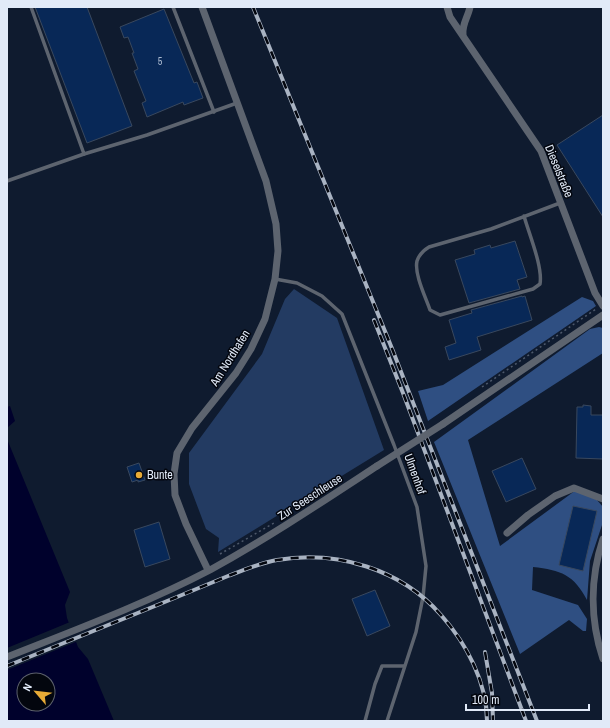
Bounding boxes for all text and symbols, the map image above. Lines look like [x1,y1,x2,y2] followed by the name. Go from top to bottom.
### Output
[158,55,163,68] house number: 5
[541,142,577,200] street label: Dieselstraße
[206,327,254,390] street label: Am Nordhafen
[400,451,430,497] street label: Ulmenhof
[147,467,173,483] place label: Bunte
[134,470,144,480] marker: Bunte
[275,470,345,524] street label: Zur Seeschleuse
[16,672,56,712] north arrow
[19,681,35,693] text: N
[466,686,589,712] scale bar
[472,692,499,708] text: 100 m

